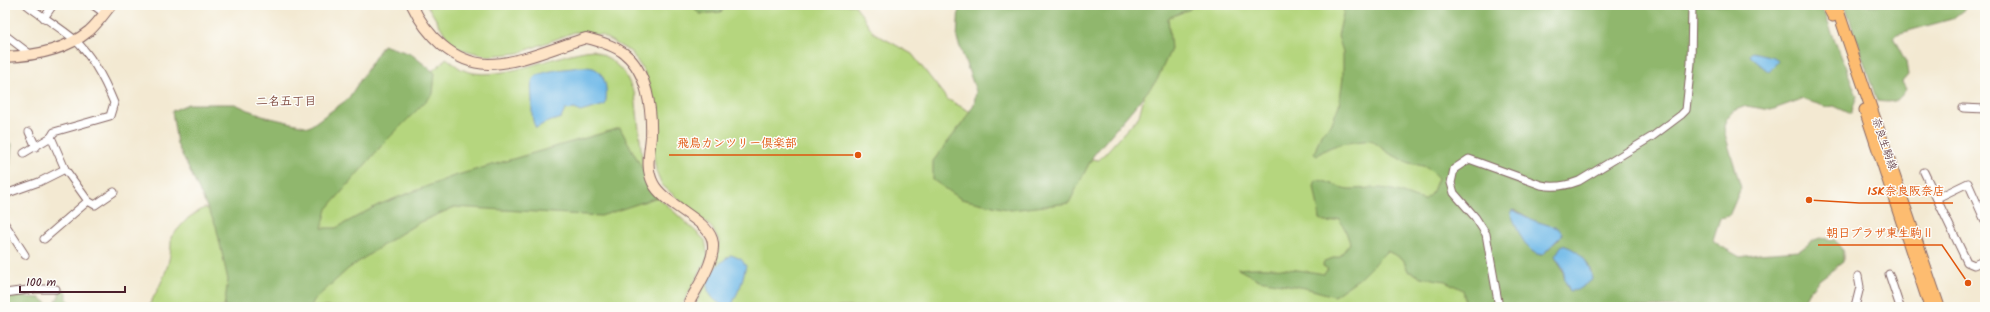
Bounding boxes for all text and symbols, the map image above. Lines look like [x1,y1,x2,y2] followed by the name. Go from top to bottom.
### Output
[256,92,316,111] district label: 二名五丁目
[1867,115,1901,173] street label: 奈良生駒線
[669,131,805,155] callout: 飛鳥カンツリー倶楽部
[677,134,797,153] text: 飛鳥カンツリー倶楽部
[1859,179,1953,203] callout: ISK奈良阪奈店
[1867,182,1945,201] text: ISK奈良阪奈店
[1818,221,1942,245] callout: 朝日プラザ東生駒Ⅱ
[1826,224,1934,243] text: 朝日プラザ東生駒Ⅱ
[20,268,125,294] scale bar
[26,273,57,292] text: 100 m

